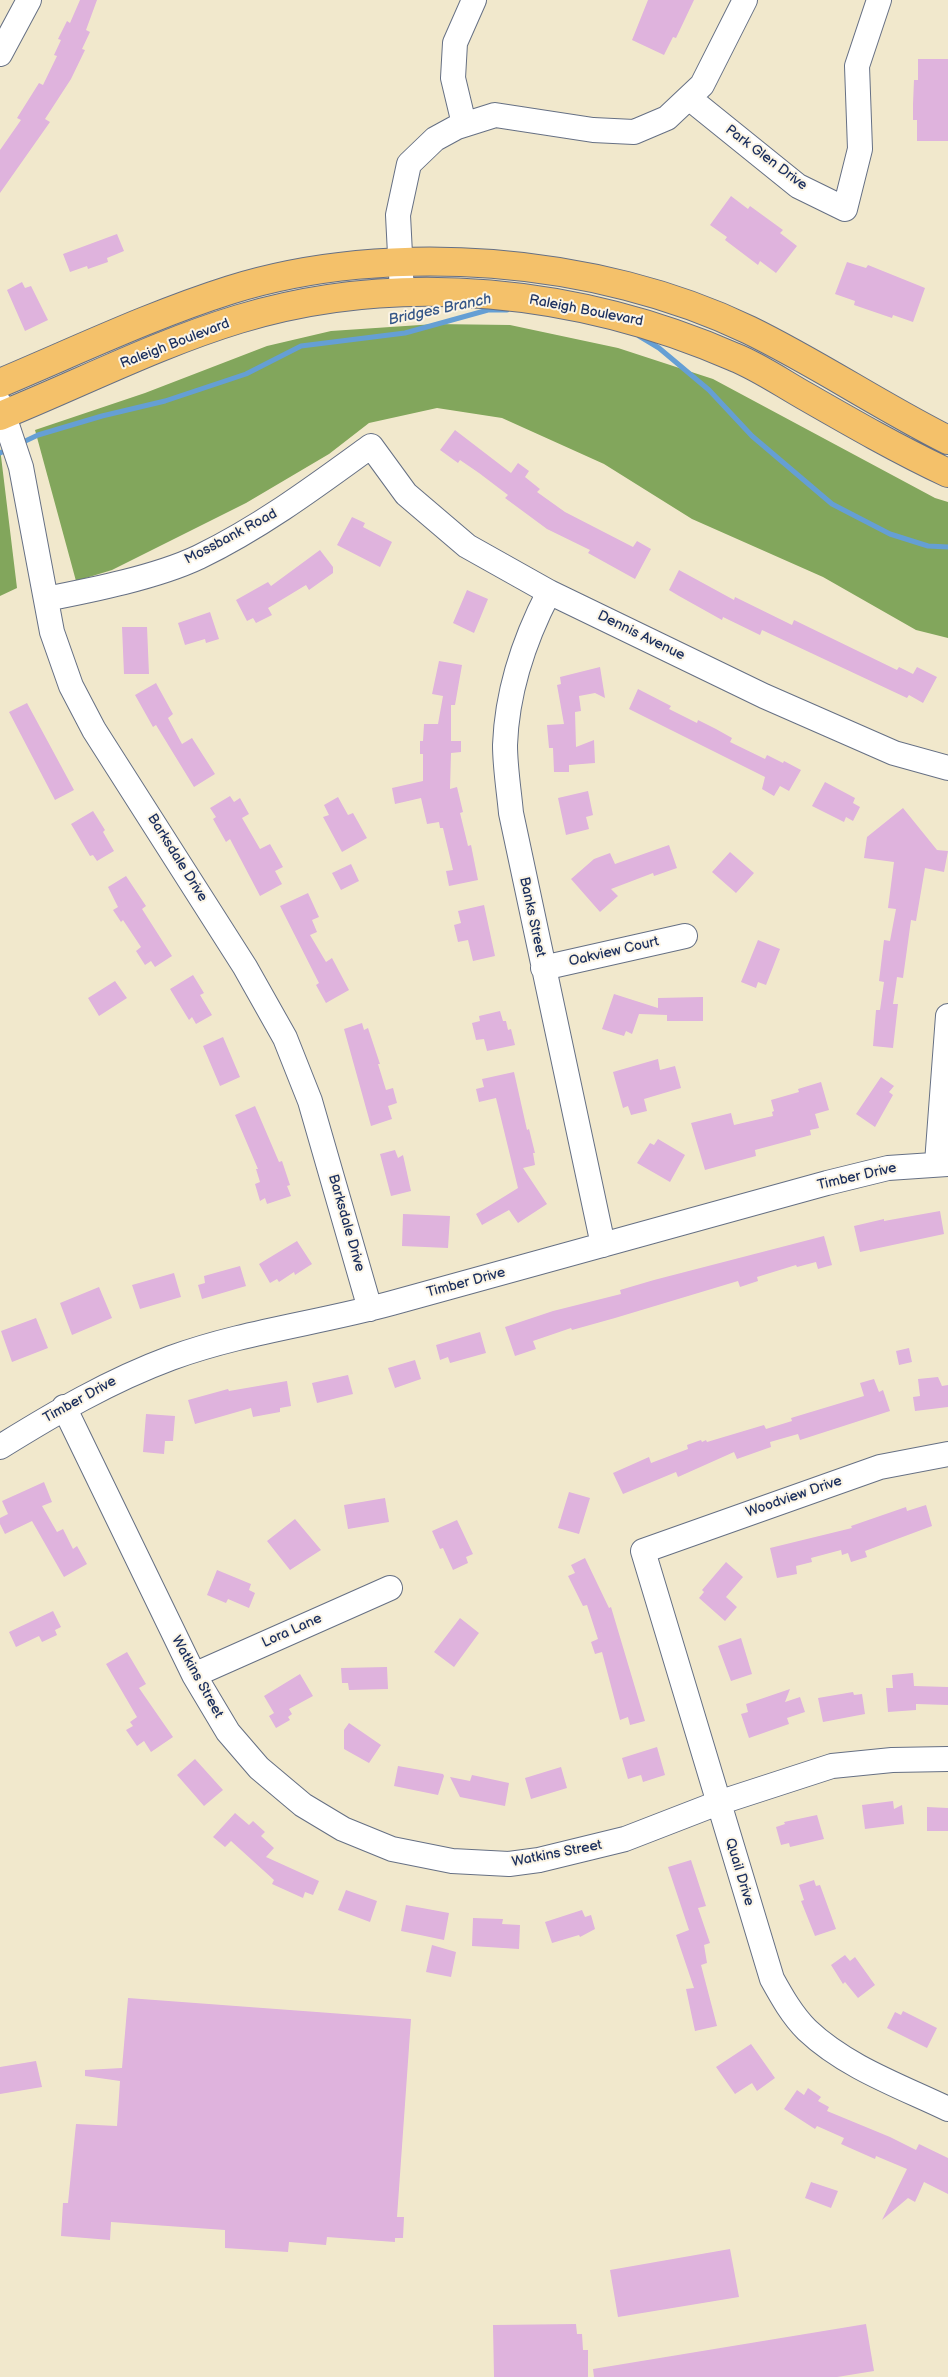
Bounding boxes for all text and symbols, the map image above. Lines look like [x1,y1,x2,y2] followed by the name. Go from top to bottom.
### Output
[722,122,810,194] street label: Park Glen Drive
[387,290,493,330] water label: Bridges Branch
[528,292,644,330] street label: Raleigh Boulevard
[118,315,232,373] street label: Raleigh Boulevard
[182,506,280,568] street label: Mossbank Road
[595,608,687,664] street label: Dennis Avenue
[143,811,211,905] street label: Barksdale Drive
[515,875,549,959] street label: Banks Street
[567,933,661,971] street label: Oakview Court
[816,1160,898,1194] street label: Timber Drive
[324,1172,368,1274] street label: Barksdale Drive
[425,1264,507,1302] street label: Timber Drive
[41,1373,119,1427] street label: Timber Drive
[744,1473,844,1521] street label: Woodview Drive
[259,1610,325,1652] street label: Lora Lane
[168,1633,226,1721] street label: Watkins Street
[721,1836,757,1908] street label: Quail Drive
[511,1837,603,1871] street label: Watkins Street

